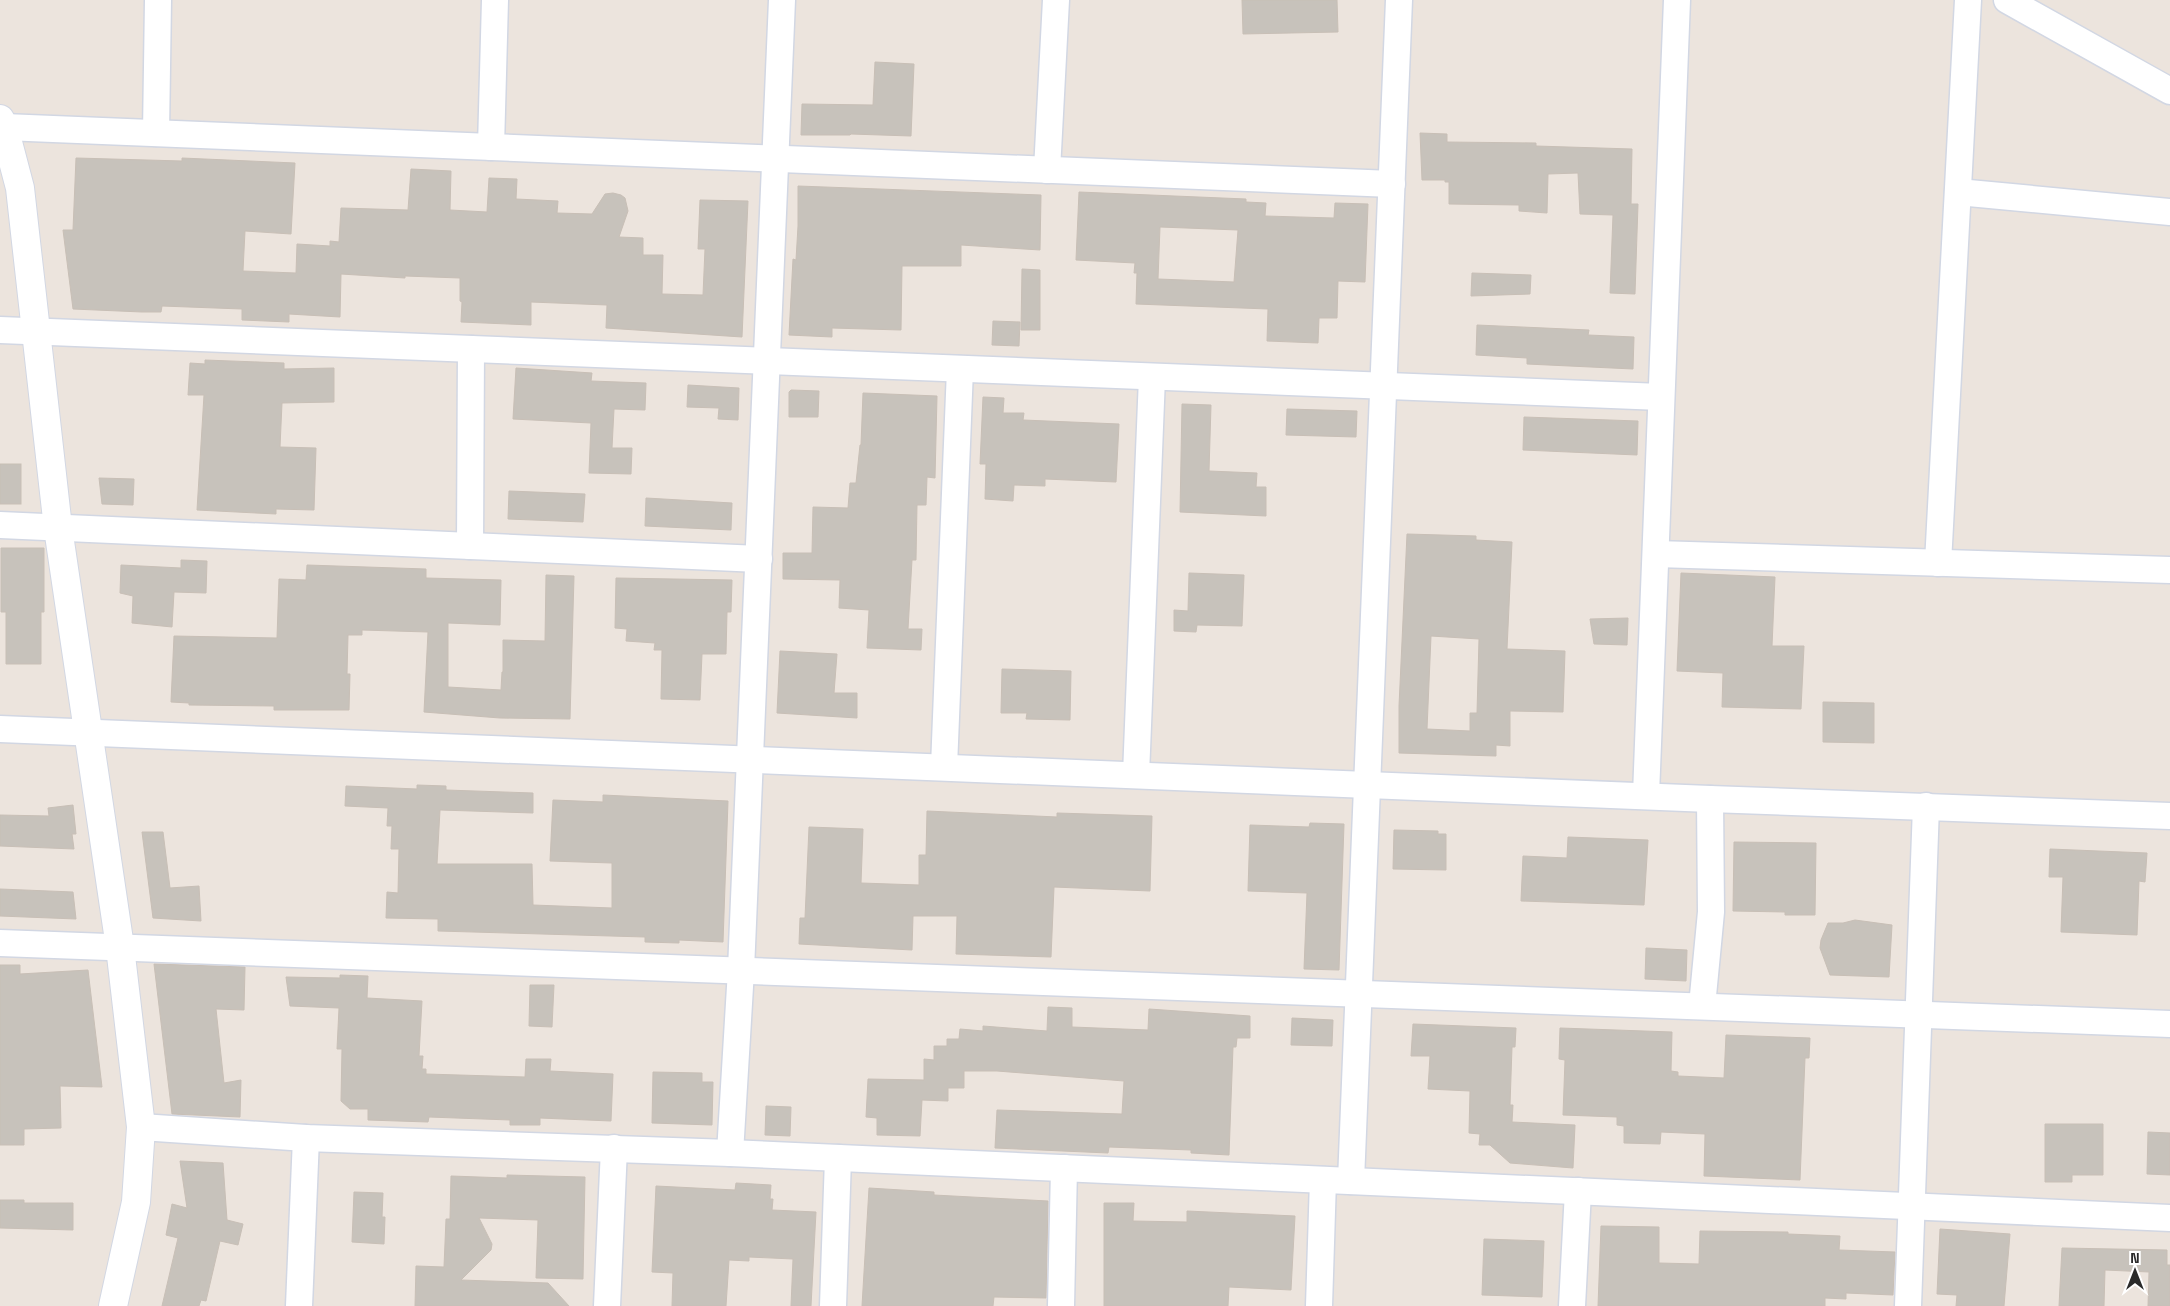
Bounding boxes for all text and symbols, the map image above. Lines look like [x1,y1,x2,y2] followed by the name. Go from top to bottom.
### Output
[2110,1246,2160,1296] north arrow
[2130,1249,2140,1267] text: N

